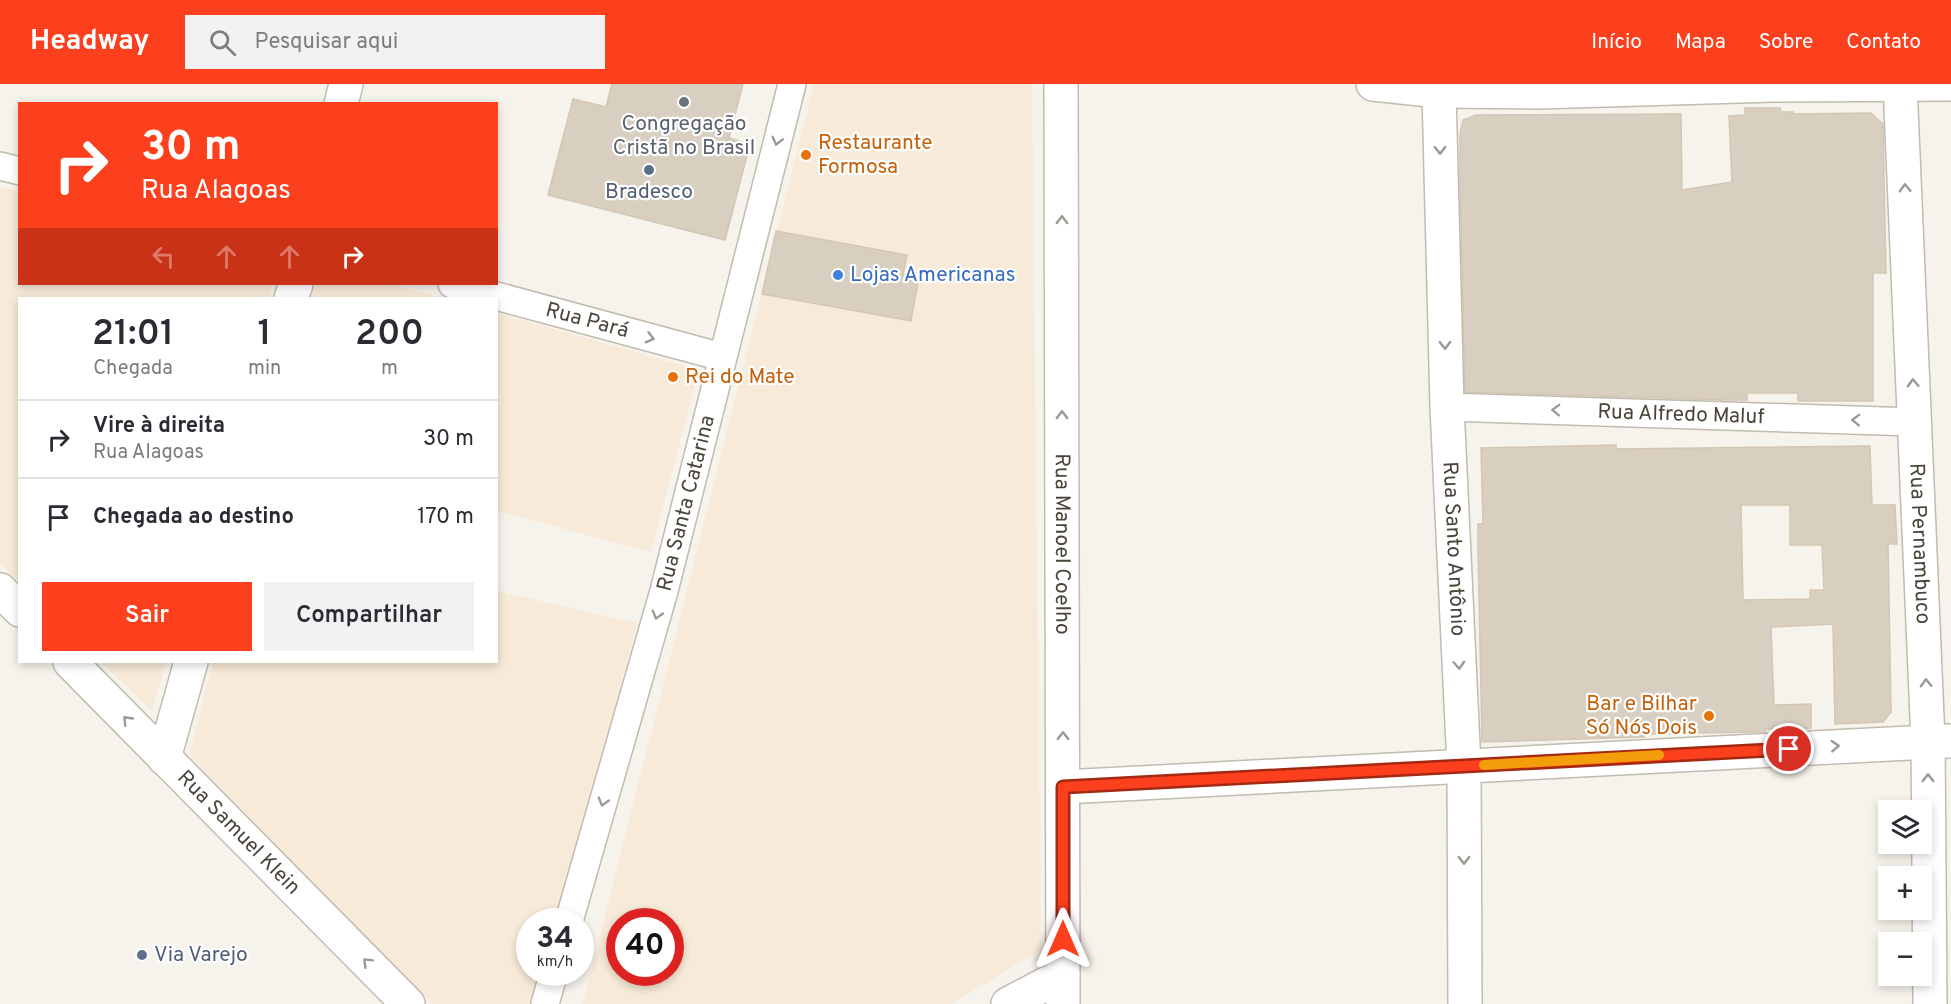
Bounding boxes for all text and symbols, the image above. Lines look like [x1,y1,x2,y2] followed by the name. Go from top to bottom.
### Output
[185,15,605,69] search box
[30,24,149,60] text: Headway
[206,26,239,59] icon: search
[254,29,398,56] text: Pesquisar aqui
[1591,29,1642,56] text: Início
[1675,29,1726,56] text: Mapa
[1759,29,1813,56] text: Sobre
[1846,29,1921,56] text: Contato
[677,95,691,109] marker: Congregação Cristã no Brasil
[613,111,755,162] place label: Congregação Cristã no Brasil
[141,122,240,175] text: 30 m
[42,126,120,204] icon: right
[818,130,933,181] place label: Restaurante Formosa
[772,135,785,145] one-way arrow
[1434,145,1447,154] one-way arrow
[799,148,813,162] marker: Restaurante Formosa
[642,163,656,177] marker: Bradesco
[141,174,291,208] text: Rua Alagoas
[605,179,693,206] place label: Bradesco
[1898,184,1911,193] one-way arrow
[1056,215,1068,224] one-way arrow
[147,240,180,273] icon: left
[210,240,243,273] icon: ahead
[273,240,306,273] icon: ahead
[336,240,369,273] icon: right
[850,262,1015,289] place label: Lojas Americanas
[831,268,845,282] marker: Lojas Americanas
[543,296,632,345] street label: Rua Pará
[92,312,174,358] text: 21:01
[258,312,272,358] text: 1
[355,312,424,358] text: 200
[645,330,655,343] one-way arrow
[1439,340,1451,349] one-way arrow
[93,356,173,382] text: Chegada
[248,356,281,382] text: min
[381,356,398,382] text: m
[685,364,794,391] place label: Rei do Mate
[666,370,680,384] marker: Rei do Mate
[1906,379,1919,388] one-way arrow
[1597,398,1765,431] street label: Rua Alfredo Maluf
[1552,404,1561,417] one-way arrow
[1056,410,1068,419] one-way arrow
[651,412,721,594] street label: Rua Santa Catarina
[93,413,225,440] text: Vire à direita
[1851,414,1860,426] one-way arrow
[42,423,75,456] icon: right
[423,426,474,453] text: 30 m
[93,440,204,466] text: Rua Alagoas
[1048,453,1076,635] street label: Rua Manoel Coelho
[1436,461,1471,637] street label: Rua Santo Antônio
[1903,462,1937,625] street label: Rua Pernambuco
[42,501,75,534] icon: arrive
[93,504,294,531] text: Chegada ao destino
[417,504,474,531] text: 170 m
[42,582,252,651] button: Sair
[264,582,474,651] button: Compartilhar
[652,609,664,619] one-way arrow
[1452,661,1465,670] one-way arrow
[1919,678,1932,687] one-way arrow
[1586,691,1697,742] place label: Bar e Bilhar Só Nós Dois
[1702,709,1716,723] marker: Bar e Bilhar Só Nós Dois
[123,716,134,727] one-way arrow
[1763,723,1814,774] pin
[1057,731,1069,740] one-way arrow
[1772,732,1805,765] icon: arrive
[1830,740,1839,753] one-way arrow
[171,765,306,901] street label: Rua Samuel Klein
[1922,773,1934,782] one-way arrow
[598,796,610,807] one-way arrow
[1878,800,1932,986] map controls
[1878,800,1932,854] button: layers
[1458,856,1470,865] one-way arrow
[1878,866,1932,920] button: +
[1031,907,1095,971] position arrow
[606,908,684,986] speed limit sign: 40
[536,921,574,958] text: 34
[1878,932,1932,986] button: −
[154,942,248,969] place label: Via Varejo
[135,948,149,962] marker: Via Varejo
[537,953,573,972] text: km/h
[364,959,375,970] one-way arrow

